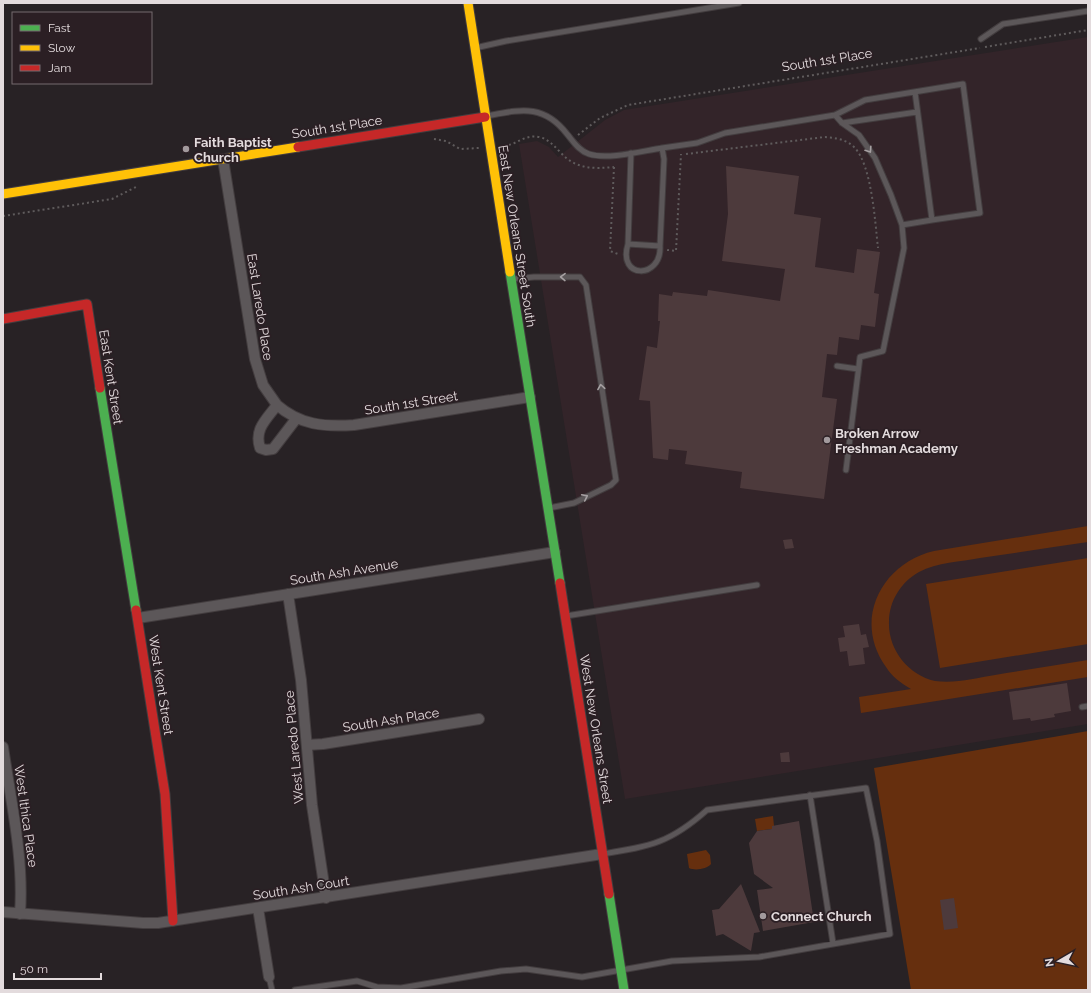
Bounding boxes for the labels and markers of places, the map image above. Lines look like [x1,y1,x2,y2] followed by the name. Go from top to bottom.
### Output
[194,135,272,165] place label: Faith Baptist Church
[181,144,191,154] marker: Faith Baptist Church
[835,426,958,456] place label: Broken Arrow Freshman Academy
[822,435,832,445] marker: Broken Arrow Freshman Academy
[771,909,872,924] place label: Connect Church
[758,911,768,921] marker: Connect Church

